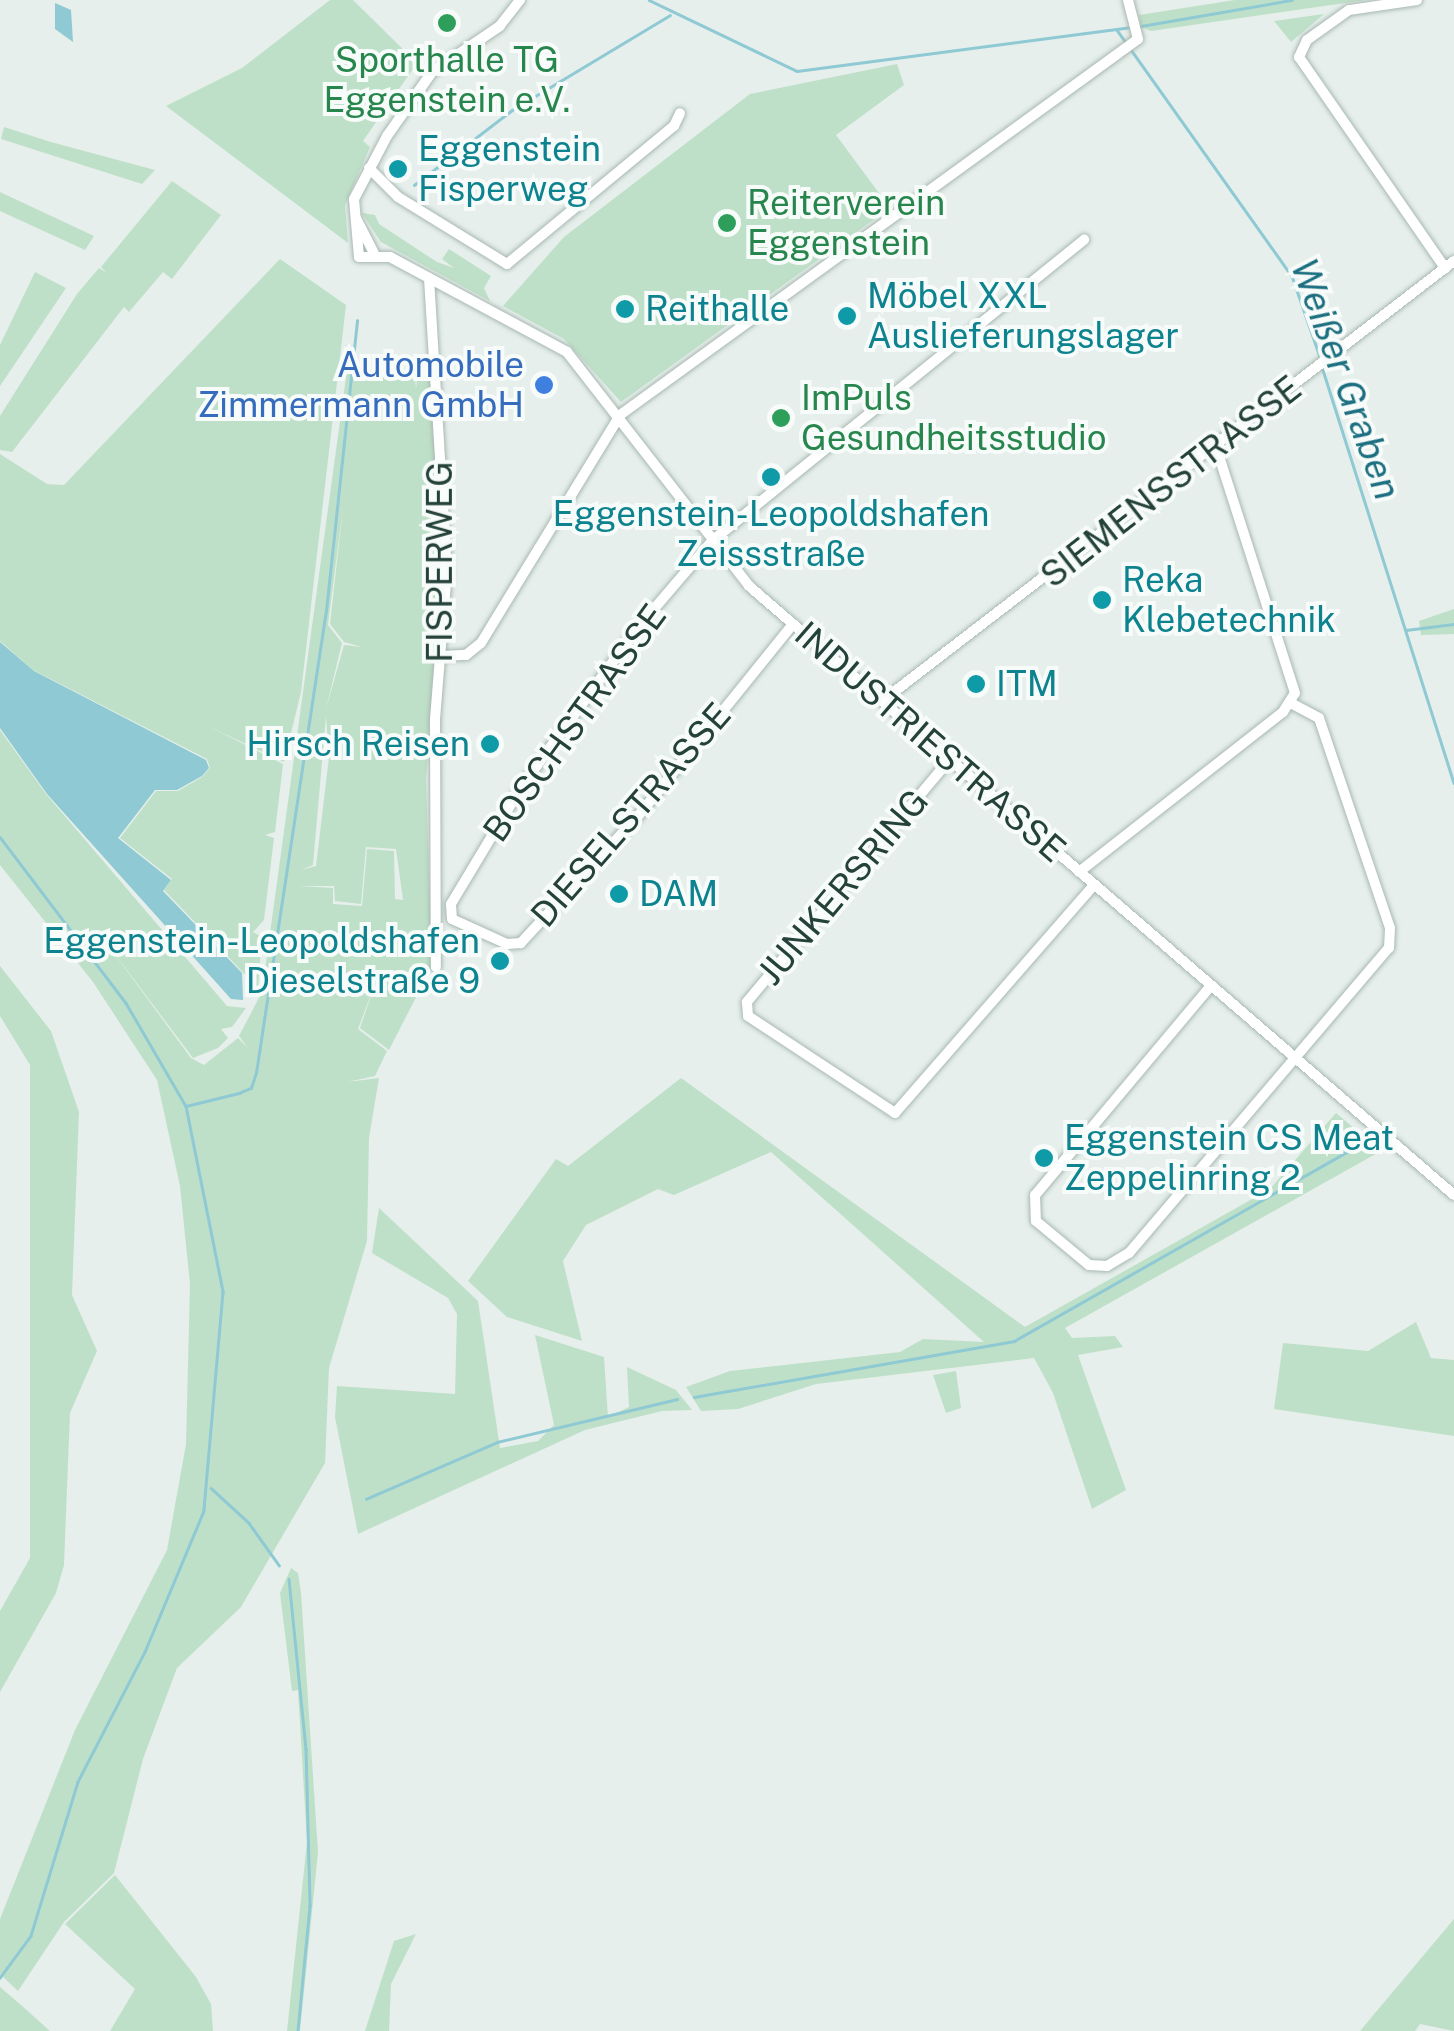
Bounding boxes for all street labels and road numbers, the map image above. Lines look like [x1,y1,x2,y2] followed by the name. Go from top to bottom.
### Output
[1032,367,1310,597] street label: SIEMENSSTRASSE
[419,461,461,663] street label: FISPERWEG
[475,596,675,850] street label: BOSCHSTRASSE
[786,613,1074,871] street label: INDUSTRIESTRASSE
[522,695,740,935] street label: DIESELSTRASSE
[749,781,937,993] street label: JUNKERSRING

